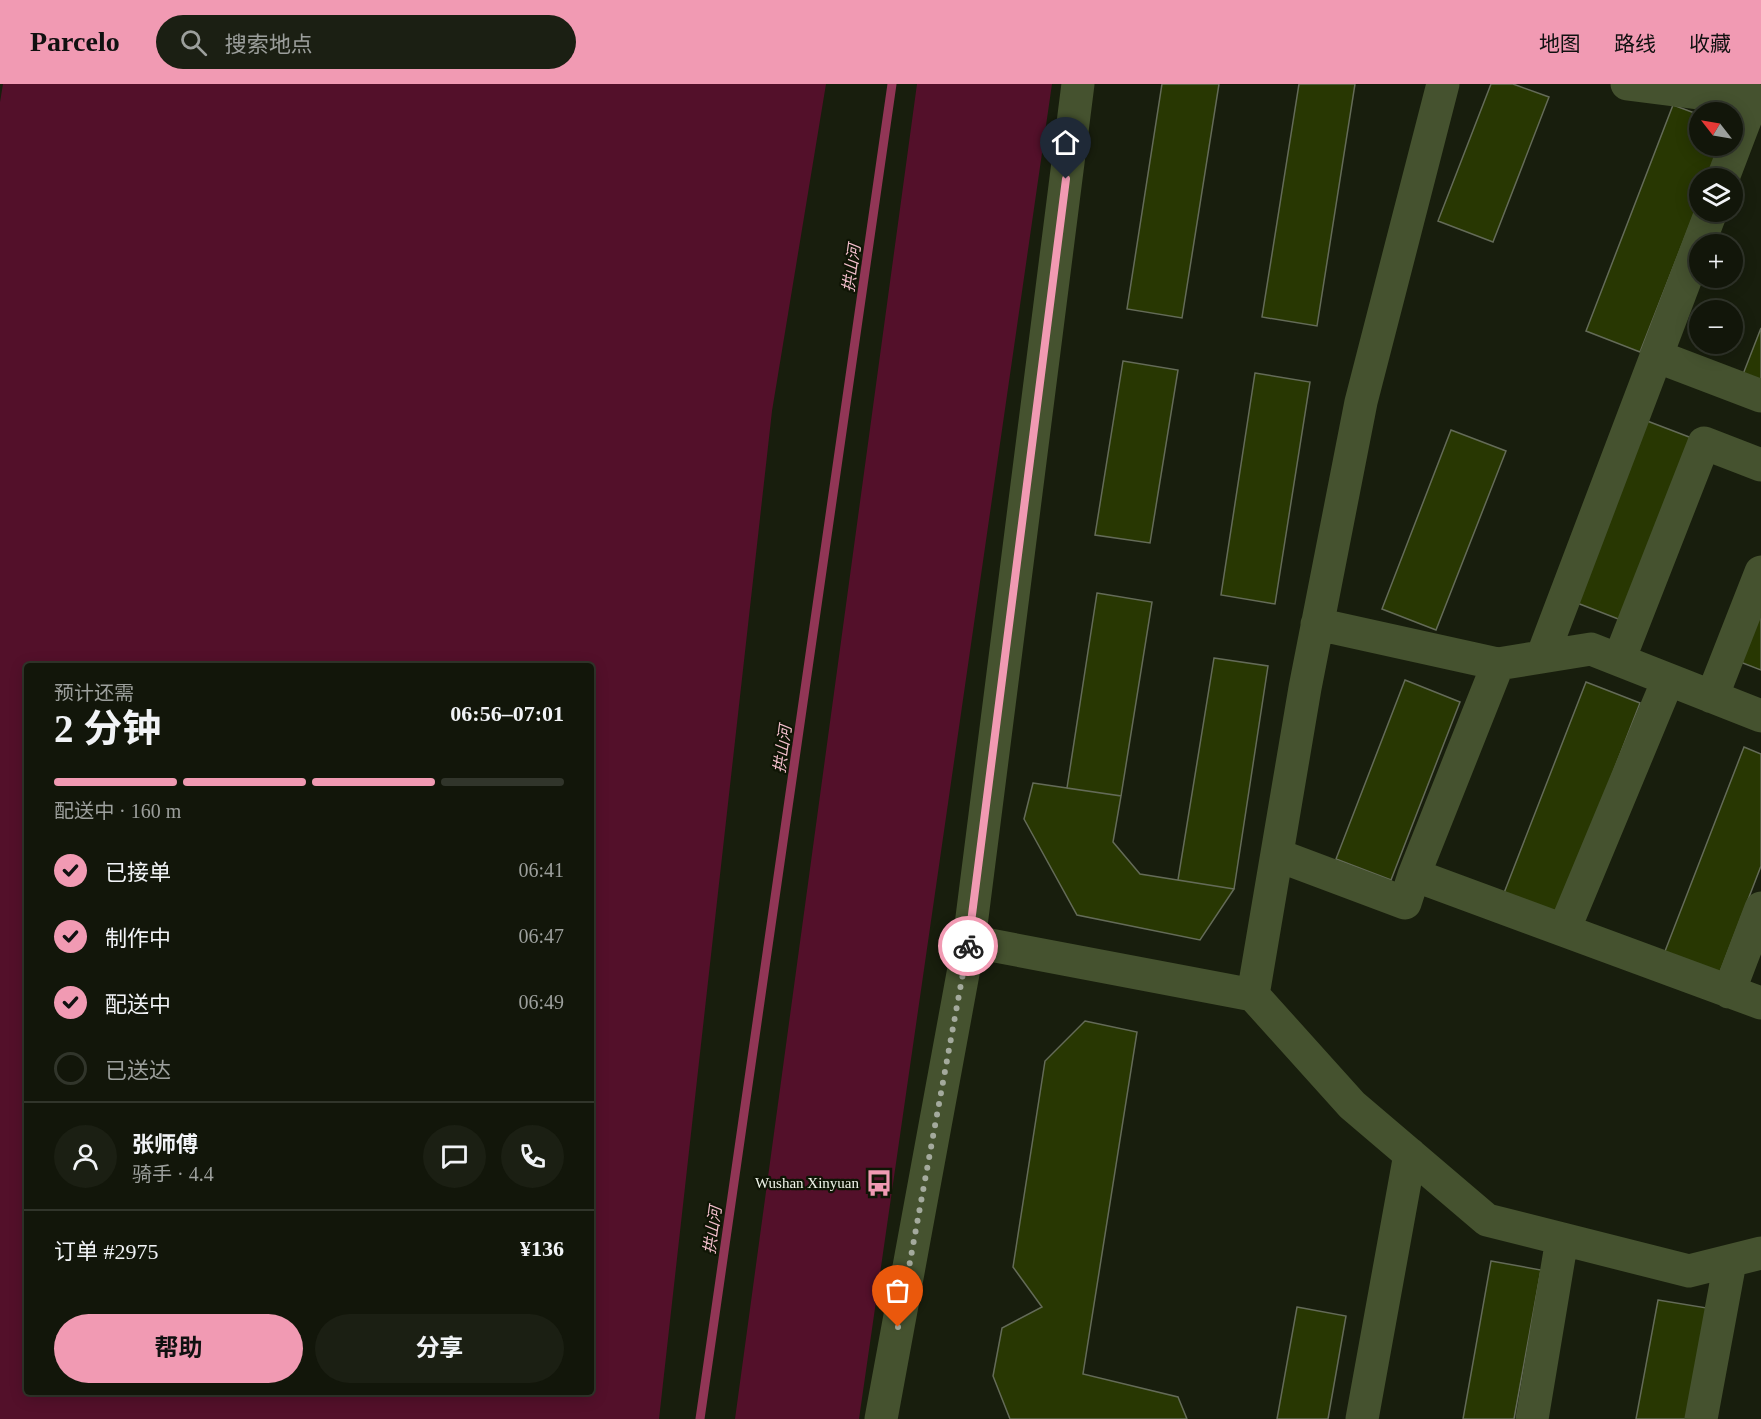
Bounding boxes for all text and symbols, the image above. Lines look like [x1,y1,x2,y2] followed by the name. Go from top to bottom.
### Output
[156,15,576,69] search box
[30,26,120,57] text: Parcelo
[177,26,210,59] icon: search
[225,32,313,57] text: 搜索地点
[1539,32,1581,56] text: 地图
[1614,32,1656,56] text: 路线
[1689,32,1731,56] text: 收藏
[1689,102,1743,156] north arrow
[1689,102,1743,354] map controls
[1040,117,1091,179] pin
[1049,126,1082,159] icon: home
[1689,168,1743,222] button: layers
[1689,234,1743,288] button: +
[840,240,864,293] water label: 拱山河
[1689,300,1743,354] button: −
[54,682,134,704] text: 预计还需
[450,701,564,726] text: 06:56–07:01
[54,707,161,750] text: 2 分钟
[771,721,795,774] water label: 拱山河
[54,800,181,822] text: 配送中 · 160 m
[54,854,87,887] icon: check
[518,859,564,881] text: 06:41
[105,860,171,885] text: 已接单
[938,916,998,976] courier
[54,920,87,953] icon: check
[518,925,564,947] text: 06:47
[105,926,171,951] text: 制作中
[952,930,985,963] icon: bike
[54,986,87,1019] icon: check
[518,991,564,1013] text: 06:49
[105,992,171,1017] text: 配送中
[105,1058,171,1083] text: 已送达
[54,1125,117,1188] button: person
[423,1125,486,1188] button: chat
[501,1125,564,1188] button: phone
[132,1132,198,1157] text: 张师傅
[132,1163,214,1185] text: 骑手 · 4.4
[864,1168,894,1198] bus stop icon: Wushan Xinyuan
[755,1175,859,1191] place label: Wushan Xinyuan
[701,1202,725,1255] water label: 拱山河
[520,1236,564,1261] text: ¥136
[54,1239,159,1264] text: 订单 #2975
[872,1265,923,1327] pin
[881,1274,914,1307] icon: bag
[54,1314,303,1383] button: 帮助
[315,1314,564,1383] button: 分享

